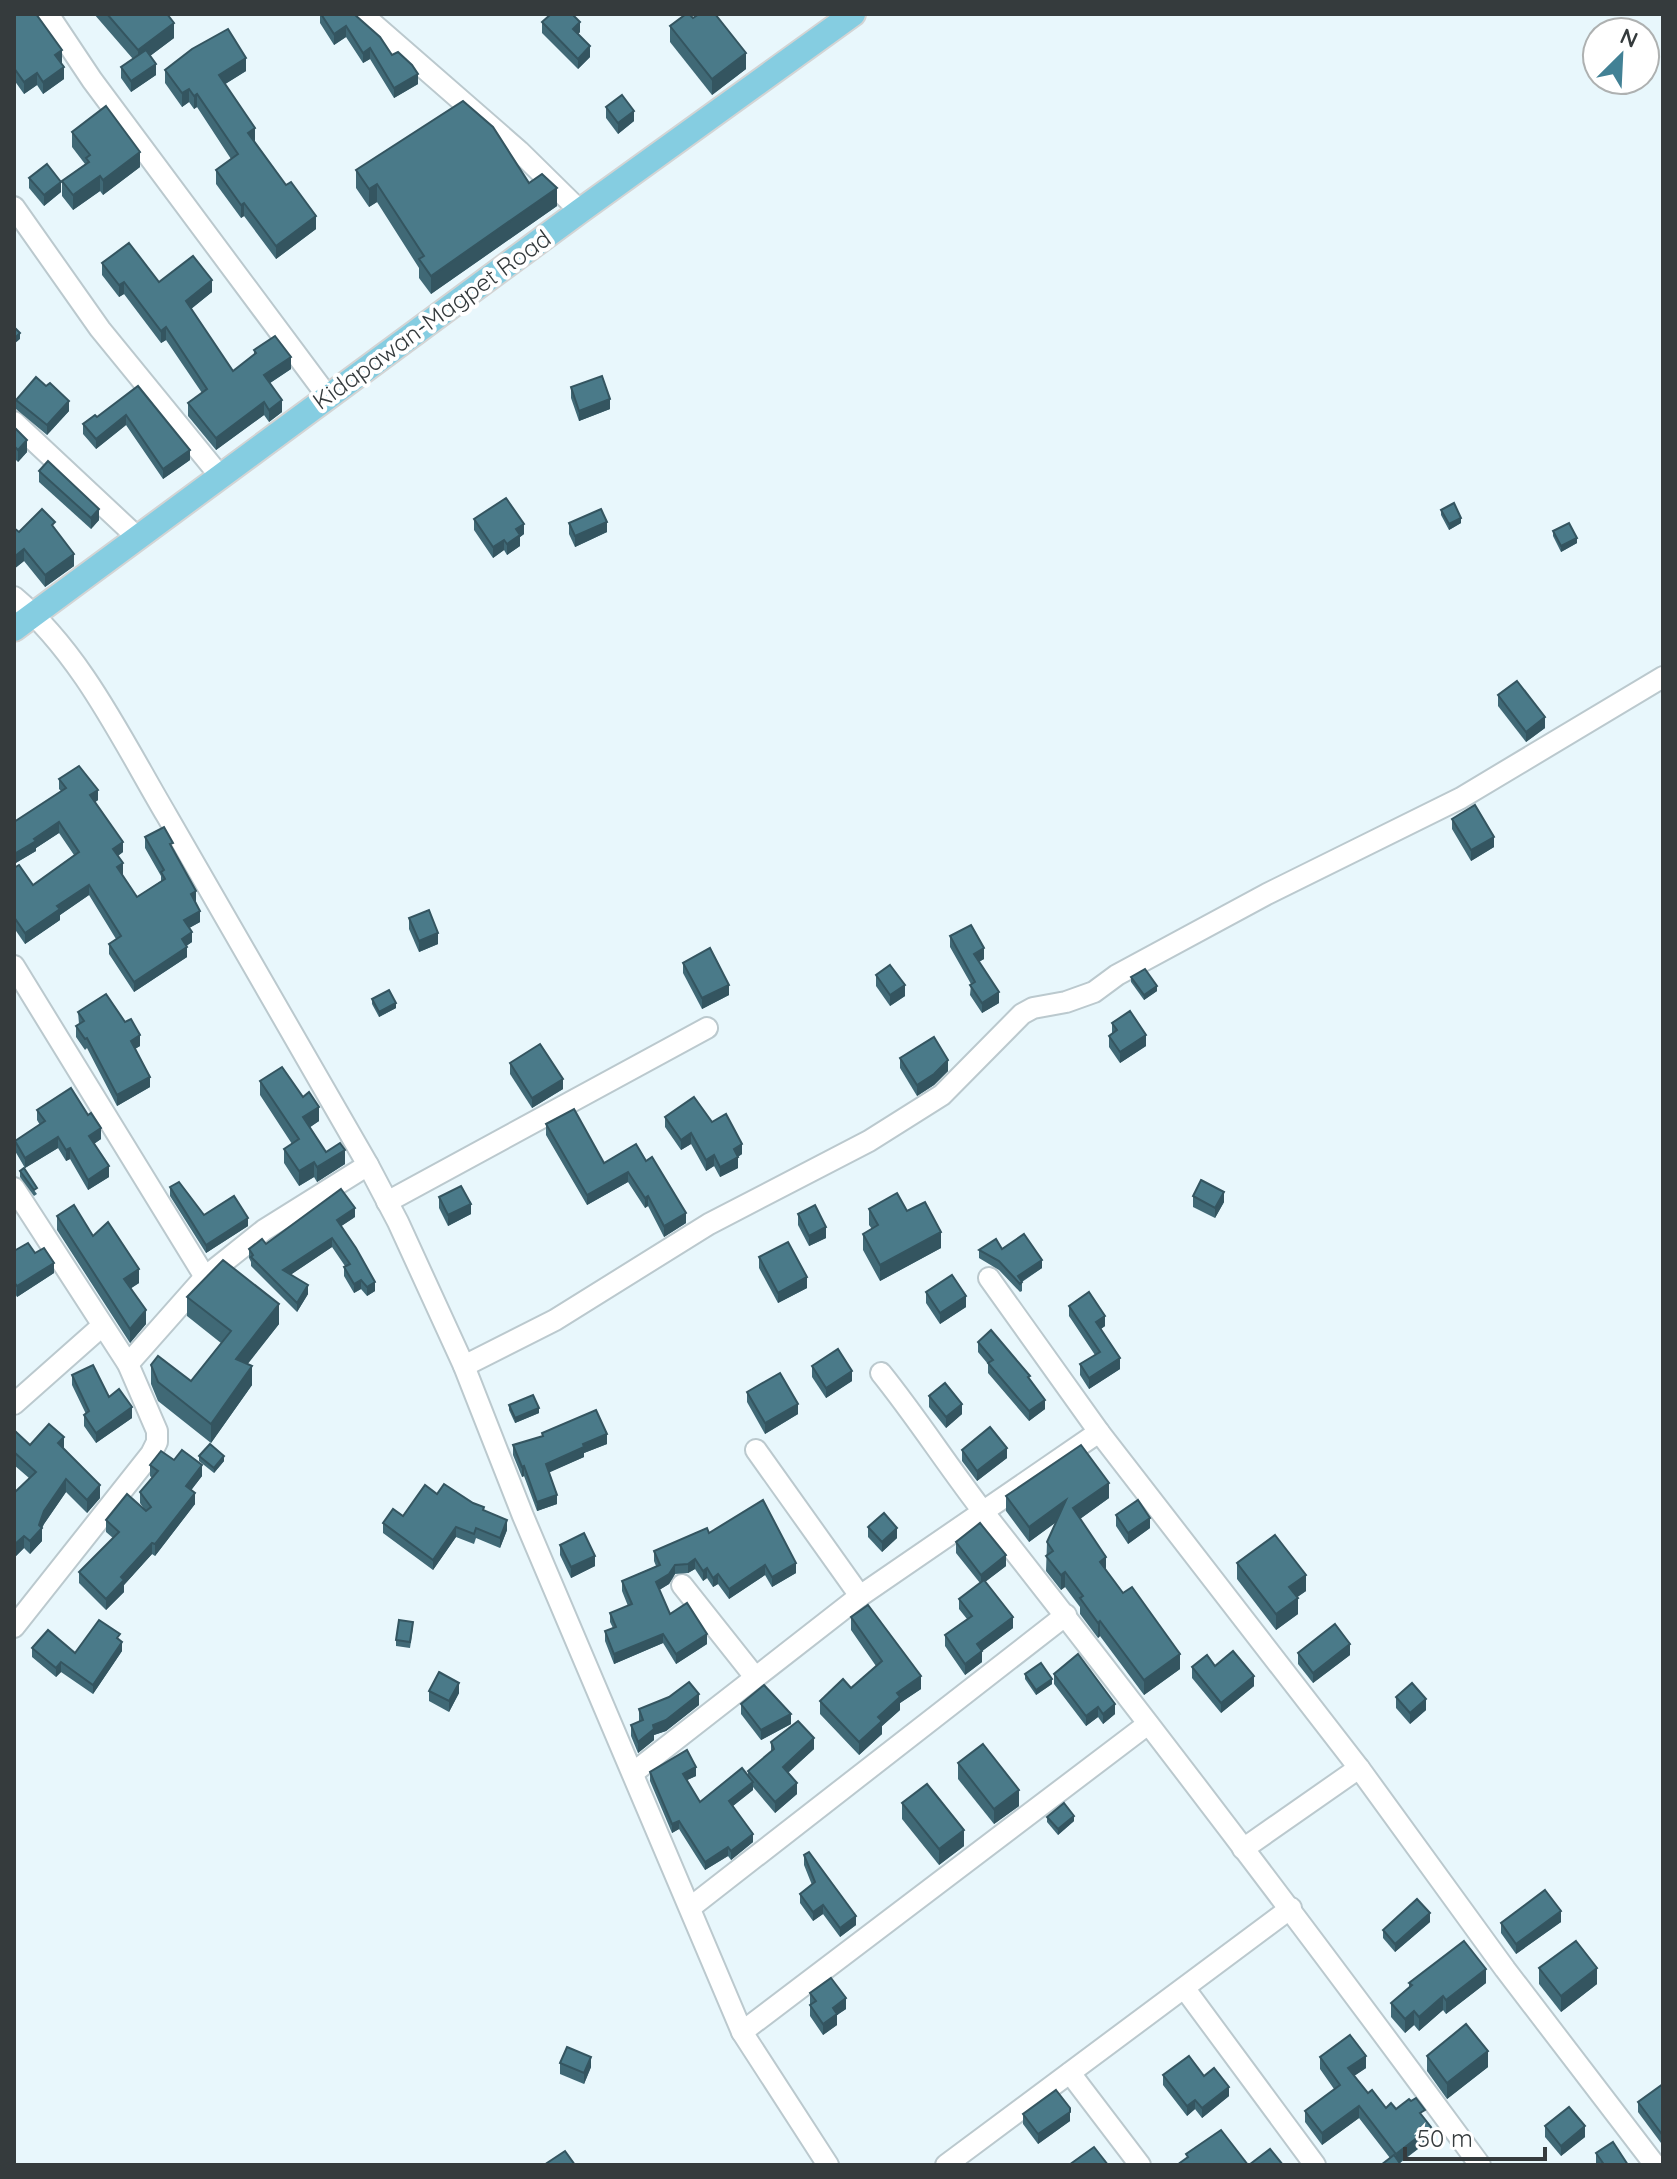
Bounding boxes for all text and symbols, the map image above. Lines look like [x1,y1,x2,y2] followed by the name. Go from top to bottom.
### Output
[1581,16,1661,96] north arrow
[1616,22,1642,54] text: N
[307,223,556,416] street label: Kidapawan-Magpet Road
[1405,2111,1545,2161] scale bar
[1417,2123,1473,2153] text: 50 m

